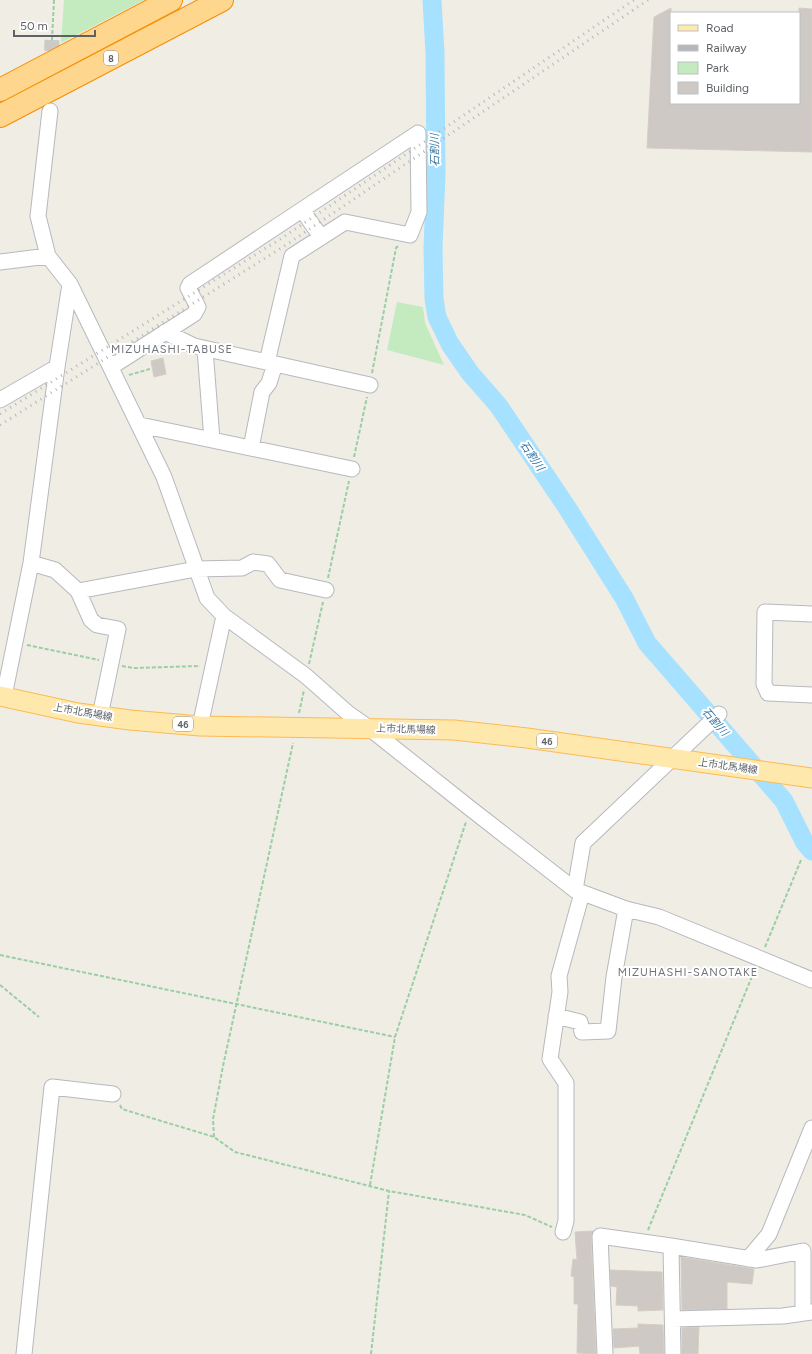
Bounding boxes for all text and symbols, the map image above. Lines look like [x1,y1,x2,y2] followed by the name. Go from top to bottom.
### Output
[14,12,95,38] scale bar
[670,12,800,104] legend
[20,19,48,33] text: 50 m
[706,21,734,35] text: Road
[706,41,747,55] text: Railway
[104,51,118,65] road number: 8
[706,61,729,75] text: Park
[706,81,749,95] text: Building
[428,132,442,167] water label: 石割川
[111,343,233,356] district label: MIZUHASHI-TABUSE
[517,439,547,474] water label: 石割川
[52,700,114,724] street label: 上市北馬場線
[699,705,731,739] water label: 石割川
[173,717,193,731] road number: 46
[376,721,436,737] street label: 上市北馬場線
[537,734,557,748] road number: 46
[697,755,759,777] street label: 上市北馬場線
[618,966,758,979] district label: MIZUHASHI-SANOTAKE

